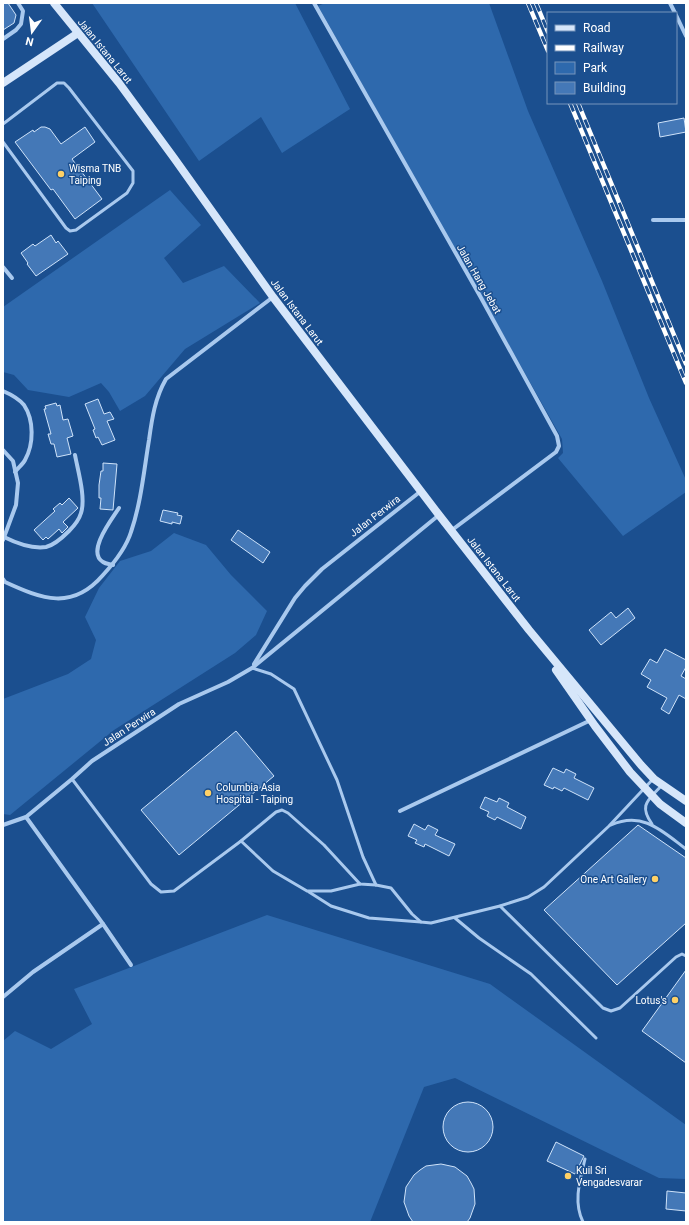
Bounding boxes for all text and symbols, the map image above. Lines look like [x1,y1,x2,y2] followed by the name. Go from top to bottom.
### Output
[12,12,52,52] north arrow
[547,12,677,104] legend
[76,17,134,85] street label: Jalan Istana Larut
[583,21,611,35] text: Road
[24,34,35,48] text: N
[583,41,624,55] text: Railway
[583,61,608,75] text: Park
[583,81,626,95] text: Building
[69,163,121,186] place label: Wisma TNB Taiping
[56,169,66,179] marker: Wisma TNB Taiping
[455,242,503,316] street label: Jalan Hang Jebat
[269,277,325,347] street label: Jalan Istana Larut
[348,493,402,539] street label: Jalan Perwira
[465,534,523,604] street label: Jalan Istana Larut
[101,706,157,748] street label: Jalan Perwira
[216,782,293,805] place label: Columbia Asia Hospital - Taiping
[203,788,213,798] marker: Columbia Asia Hospital - Taiping
[580,874,647,885] place label: One Art Gallery
[650,874,660,884] marker: One Art Gallery
[635,995,667,1006] place label: Lotus's
[670,995,680,1005] marker: Lotus's
[576,1165,643,1188] place label: Kuil Sri Vengadesvarar
[563,1171,573,1181] marker: Kuil Sri Vengadesvarar

